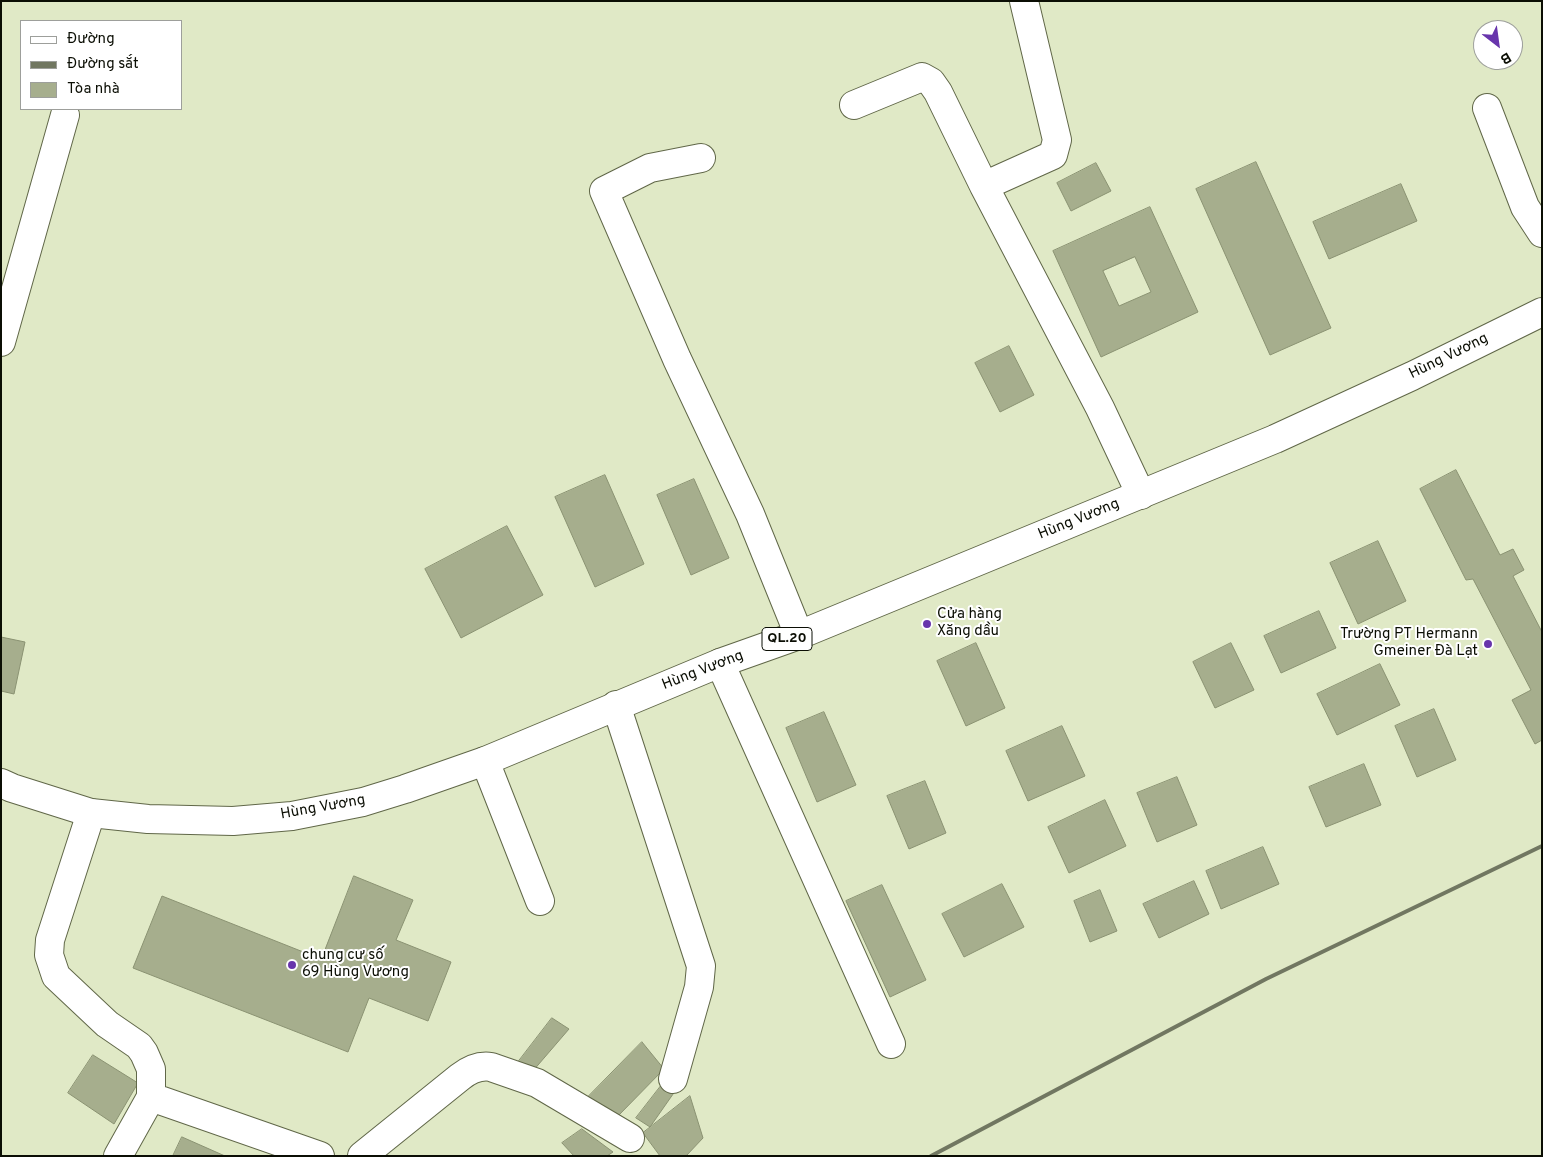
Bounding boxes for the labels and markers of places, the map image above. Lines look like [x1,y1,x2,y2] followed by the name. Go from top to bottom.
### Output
[937,606,1002,641] place label: Cửa hàng Xăng dầu
[921,618,933,630] marker: Cửa hàng Xăng dầu
[1340,626,1478,661] place label: Trường PT Hermann Gmeiner Đà Lạt
[1482,638,1494,650] marker: Trường PT Hermann Gmeiner Đà Lạt
[302,947,409,982] place label: chung cư số 69 Hùng Vương
[286,959,298,971] marker: chung cư số 69 Hùng Vương

